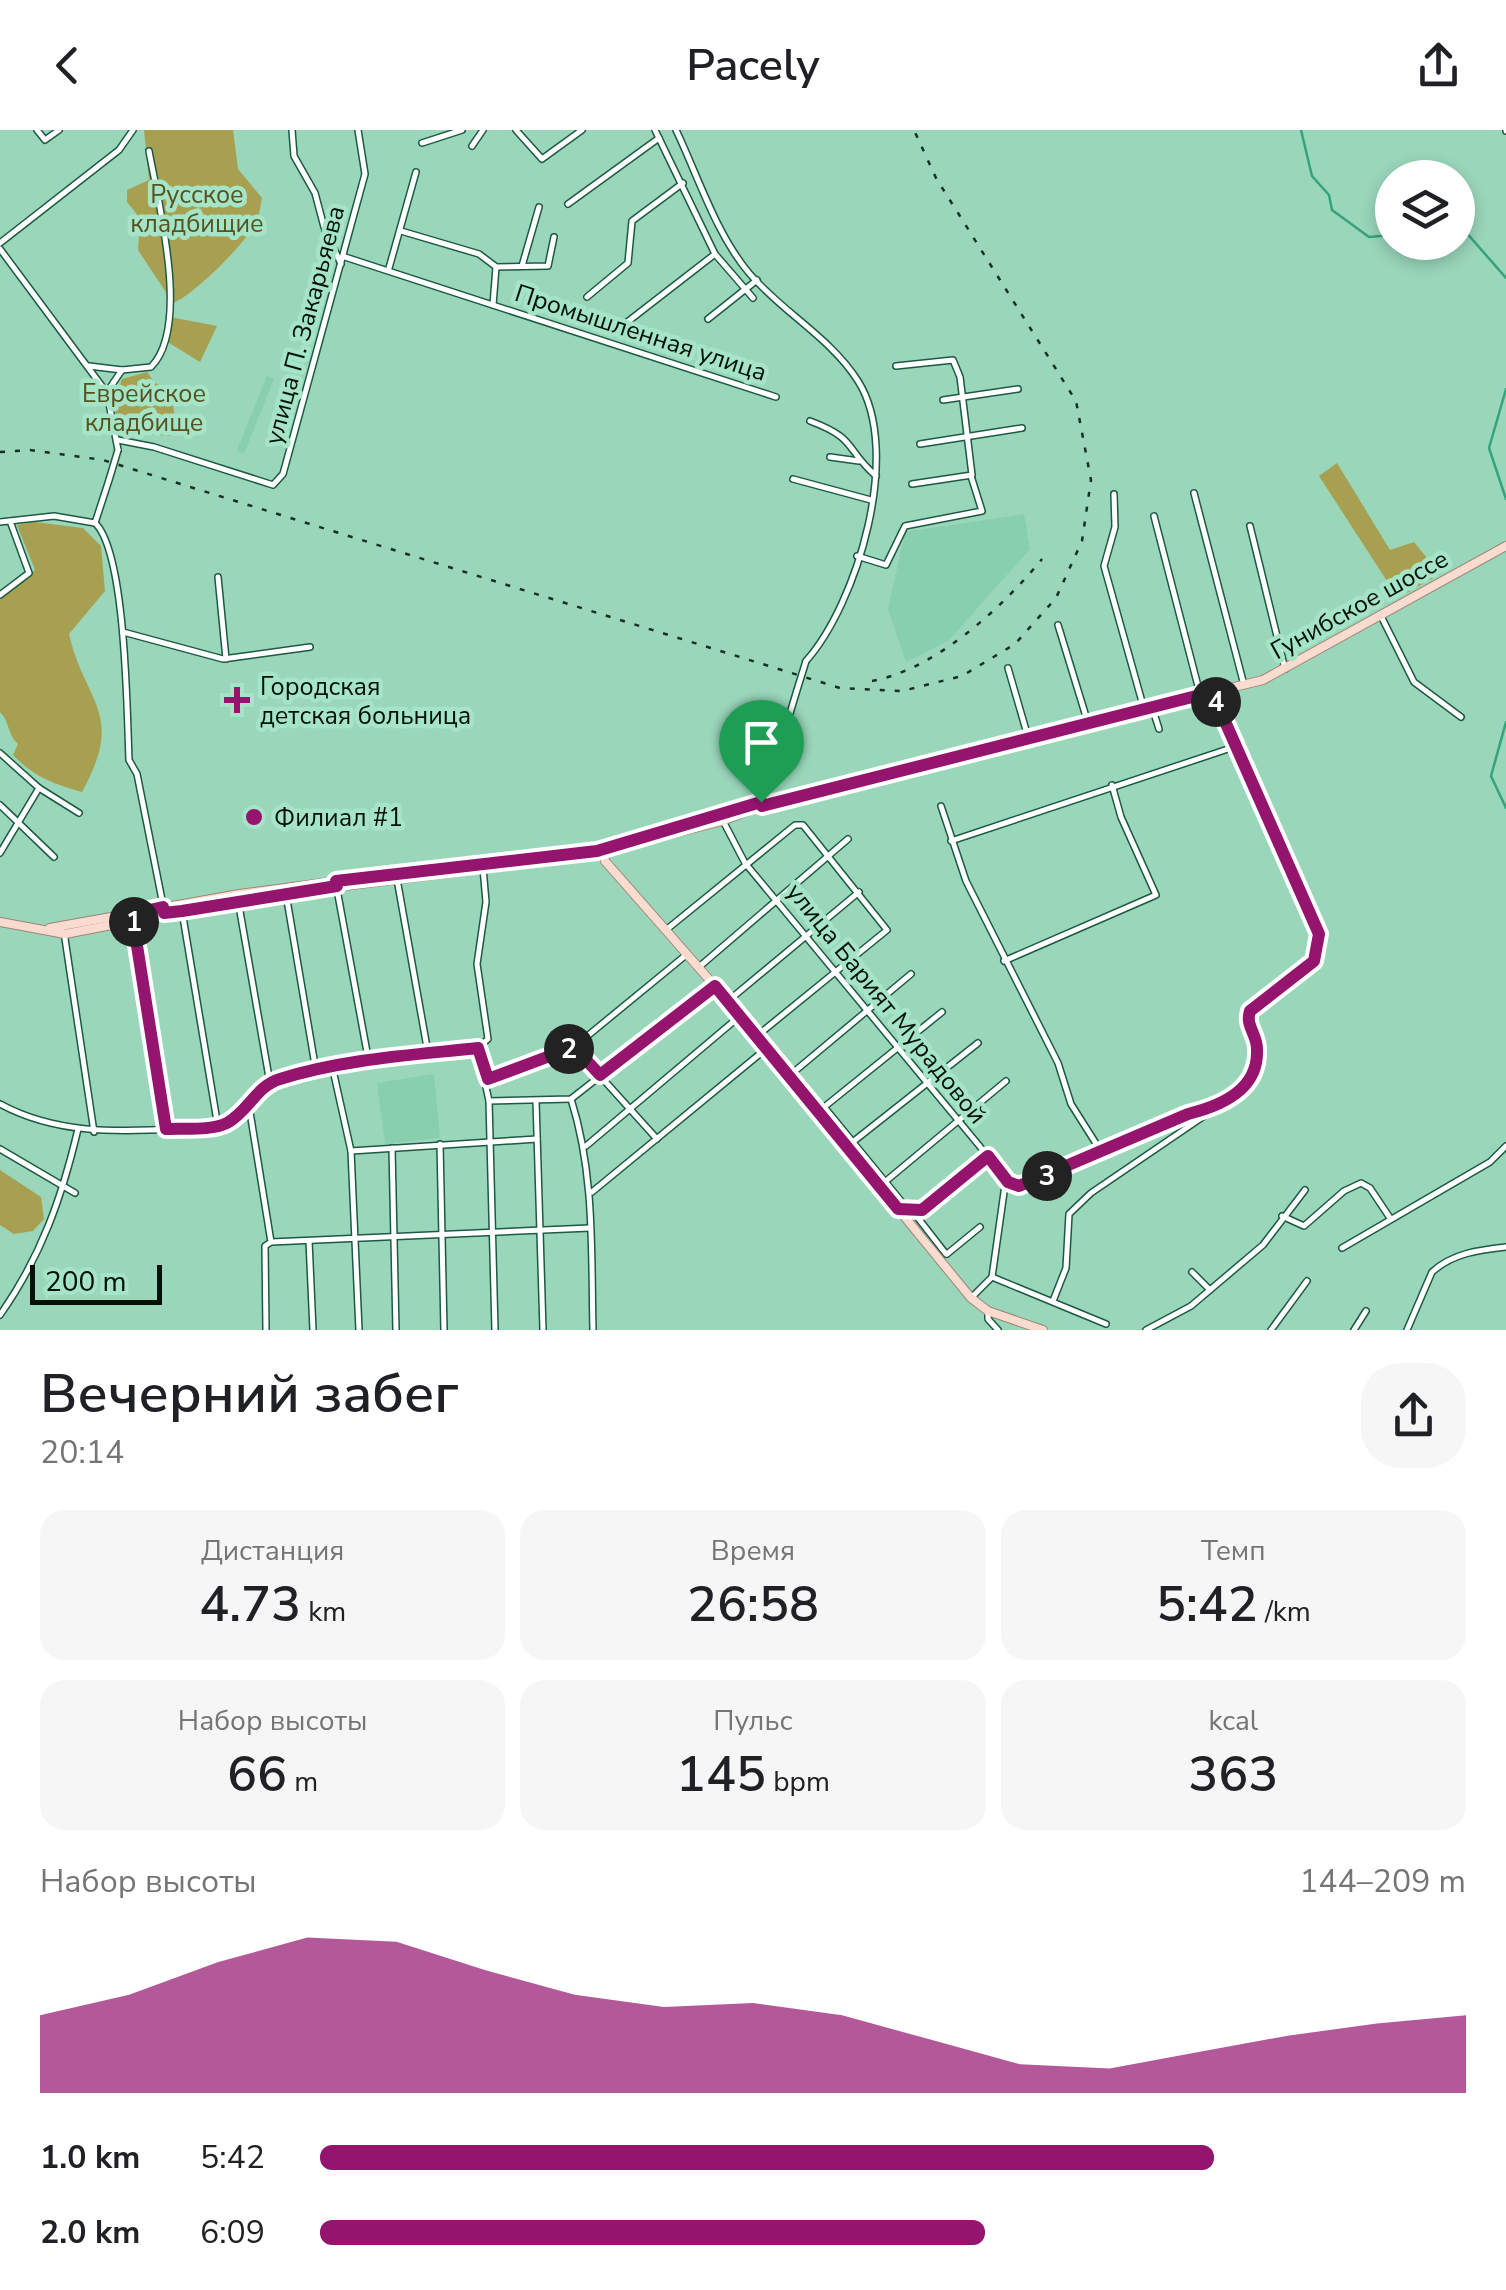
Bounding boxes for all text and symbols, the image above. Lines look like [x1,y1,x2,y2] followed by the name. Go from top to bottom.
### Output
[686,35,820,96] text: Pacely
[40,38,95,93] icon: back
[1411,38,1466,93] icon: share
[1375,160,1475,260] map controls
[1375,160,1475,260] button: layers
[130,178,264,241] park label: Русское кладбищие
[257,202,353,448] street label: улица П. Закарьяева
[510,276,771,390] street label: Промышленная улица
[82,377,206,440] park label: Еврейское кладбище
[1265,542,1454,668] street label: Гунибское шоссе
[260,670,471,733] place label: Городская детская больница
[1191,677,1241,727] pin: 4
[1208,683,1224,721] text: 4
[224,687,250,713] marker: Городская детская больница
[719,700,804,803] pin
[734,715,789,770] icon: arrive
[274,801,403,835] place label: Филиал #1
[243,806,265,828] marker: Филиал #1
[778,876,994,1131] street label: улица Барият Мурадовой
[109,897,159,947] pin: 1
[126,903,142,941] text: 1
[544,1024,594,1074] pin: 2
[561,1030,577,1068] text: 2
[1022,1151,1072,1201] pin: 3
[1039,1157,1055,1195] text: 3
[30,1260,162,1304] scale bar
[45,1263,127,1301] text: 200 m
[40,1356,459,1431] text: Вечерний забег
[1361,1363,1466,1468] button: share
[40,1431,124,1474] text: 20:14
[201,1532,344,1570] text: Дистанция
[711,1532,795,1570] text: Время
[1201,1532,1266,1570] text: Темп
[199,1570,301,1639] text: 4.73
[687,1570,819,1639] text: 26:58
[1156,1570,1258,1639] text: 5:42
[301,1593,346,1631] text: km
[1258,1593,1311,1631] text: /km
[178,1702,367,1740] text: Набор высоты
[713,1702,793,1740] text: Пульс
[1209,1702,1258,1740] text: kcal
[227,1740,287,1809] text: 66
[676,1740,766,1809] text: 145
[1188,1740,1278,1809] text: 363
[287,1763,318,1801] text: m
[766,1763,830,1801] text: bpm
[40,1860,257,1903] text: Набор высоты
[1299,1860,1466,1903] text: 144–209 m
[40,2136,140,2179] text: 1.0 km
[200,2136,265,2179] text: 5:42
[40,2211,140,2254] text: 2.0 km
[200,2211,265,2254] text: 6:09

